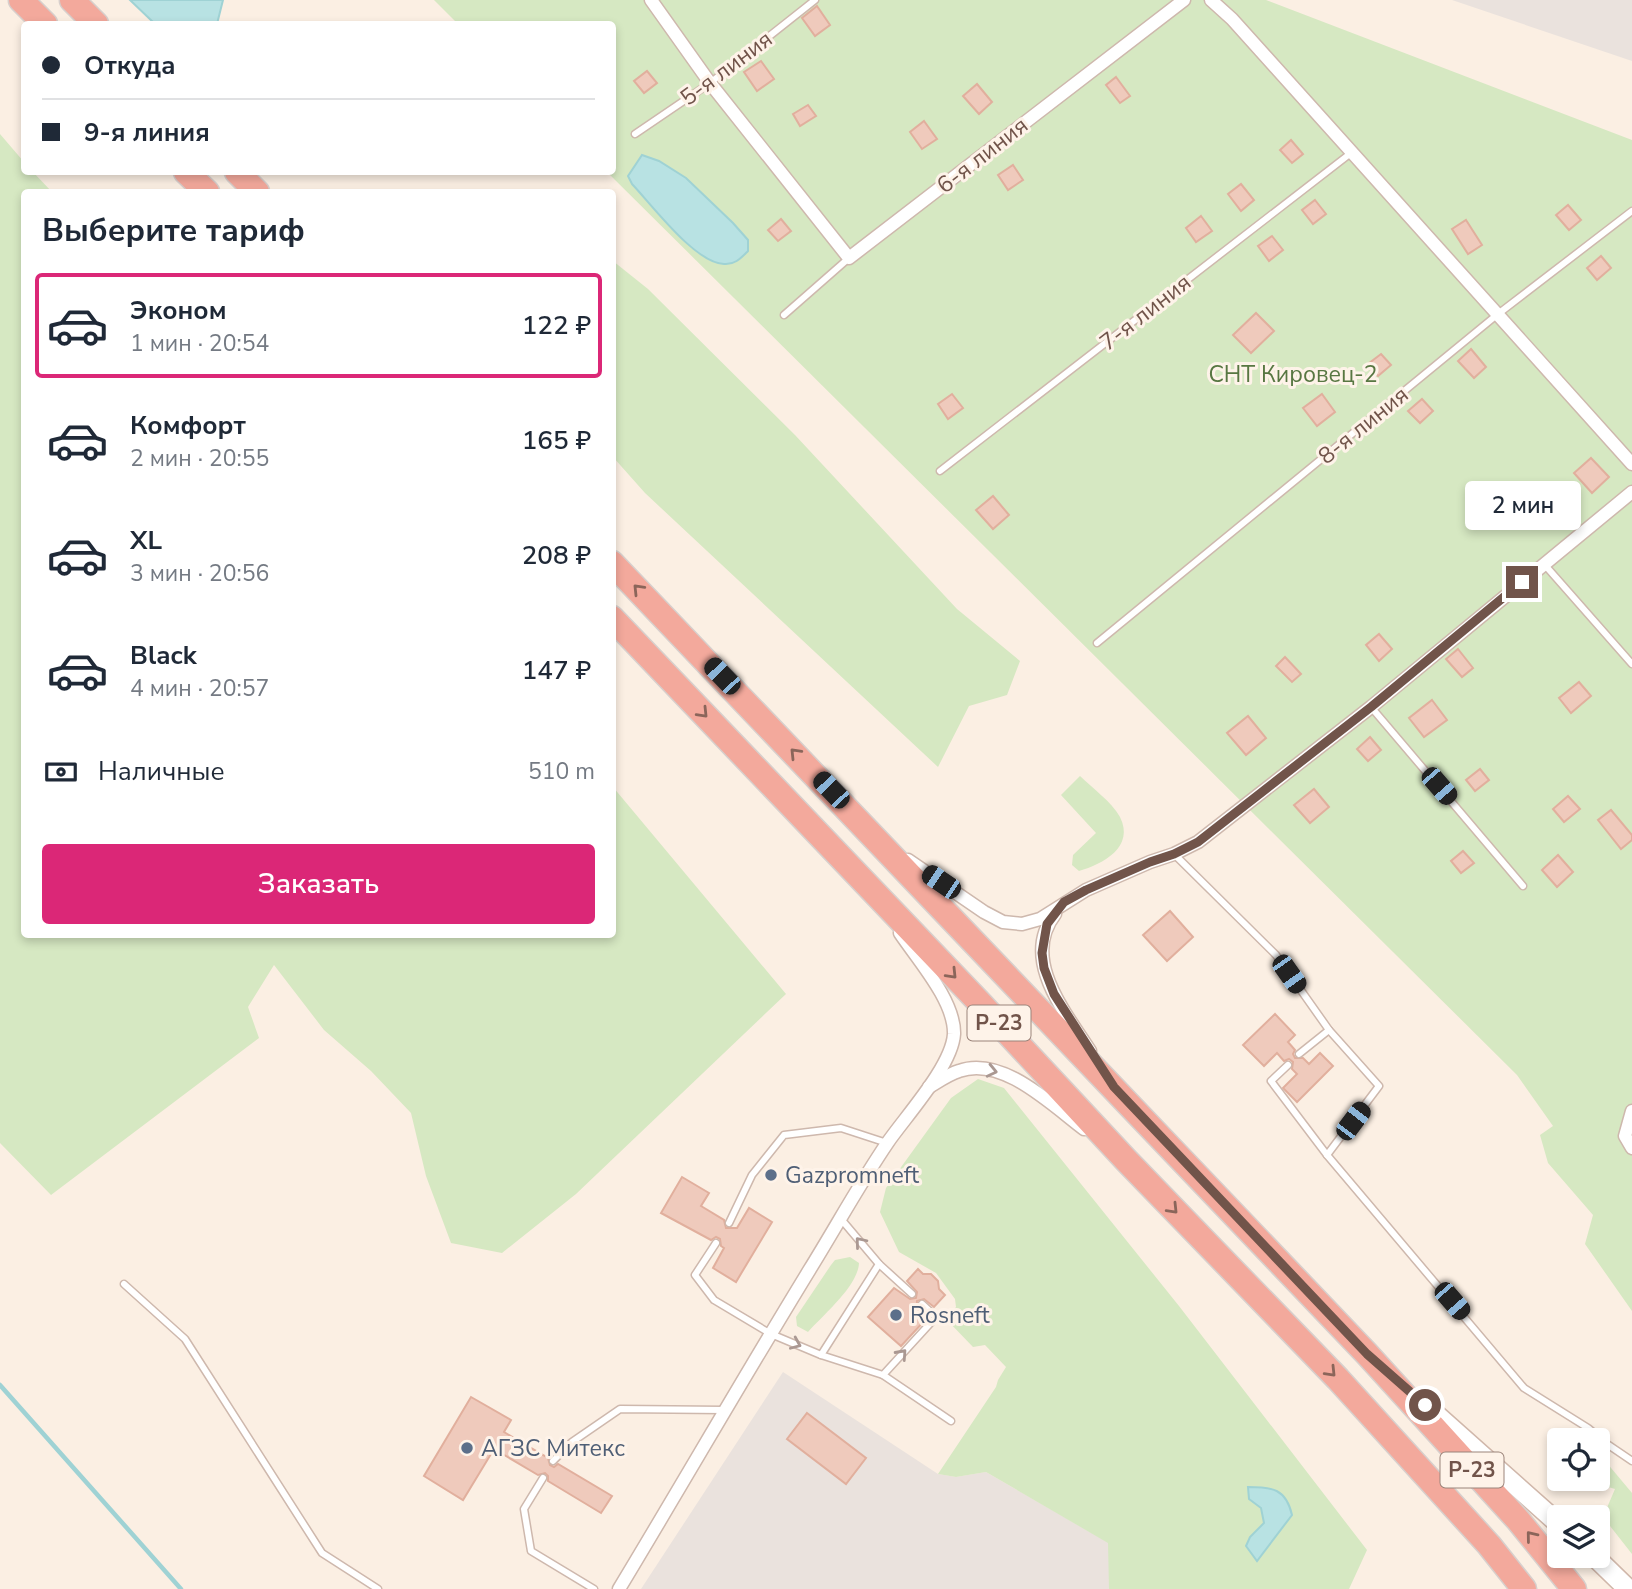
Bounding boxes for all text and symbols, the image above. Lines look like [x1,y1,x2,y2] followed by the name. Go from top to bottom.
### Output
[674,24,779,113] street label: 5-я линия
[84,48,176,83] text: Откуда
[930,110,1034,201] street label: 6-я линия
[84,115,210,150] text: 9-я линия
[42,209,305,252] text: Выберите тариф
[1093,267,1197,358] street label: 7-я линия
[130,293,227,328] text: Эконом
[46,294,109,357] icon: car
[522,308,591,343] text: 122 ₽
[130,328,269,359] text: 1 мин · 20:54
[1208,359,1378,390] park label: СНТ Кировец-2
[1312,379,1415,471] street label: 8-я линия
[130,408,246,443] text: Комфорт
[46,409,109,472] icon: car
[522,423,591,458] text: 165 ₽
[130,443,269,474] text: 2 мин · 20:55
[1464,480,1580,530] callout: 2 мин
[1492,490,1554,521] text: 2 мин
[130,523,162,558] text: XL
[46,524,109,587] icon: car
[522,538,591,573] text: 208 ₽
[130,558,269,589] text: 3 мин · 20:56
[1506,566,1538,598] route end
[633,584,646,597] one-way arrow
[130,638,197,673] text: Black
[46,639,109,702] icon: car
[522,653,591,688] text: 147 ₽
[700,654,745,698] car
[130,673,269,704] text: 4 мин · 20:57
[695,705,708,718] one-way arrow
[791,748,804,761] one-way arrow
[42,753,80,791] icon: cash
[98,754,225,789] text: Наличные
[528,756,595,787] text: 510 m
[1418,763,1461,809] car
[809,768,854,812] car
[42,844,595,924] button: Заказать
[918,862,965,902] car
[1269,951,1310,997] car
[943,965,956,978] one-way arrow
[968,1006,1030,1040] road number: Р-23
[986,1063,998,1077] one-way arrow
[1332,1098,1375,1144] car
[785,1160,920,1191] place label: Gazpromneft
[763,1167,779,1183] marker: Gazpromneft
[1165,1201,1178,1214] one-way arrow
[856,1237,868,1250] one-way arrow
[1431,1278,1474,1324] car
[910,1300,990,1331] place label: Rosneft
[888,1307,904,1323] marker: Rosneft
[789,1336,801,1350] one-way arrow
[893,1349,906,1362] one-way arrow
[1323,1364,1336,1377] one-way arrow
[1409,1389,1441,1421] route start
[1547,1428,1610,1568] map controls
[1547,1428,1610,1491] button: locate
[481,1433,625,1464] place label: АГЗС Митекс
[459,1440,475,1456] marker: АГЗС Митекс
[1440,1452,1504,1488] road number: Р-23
[1547,1505,1610,1568] button: layers
[1527,1531,1539,1544] one-way arrow

